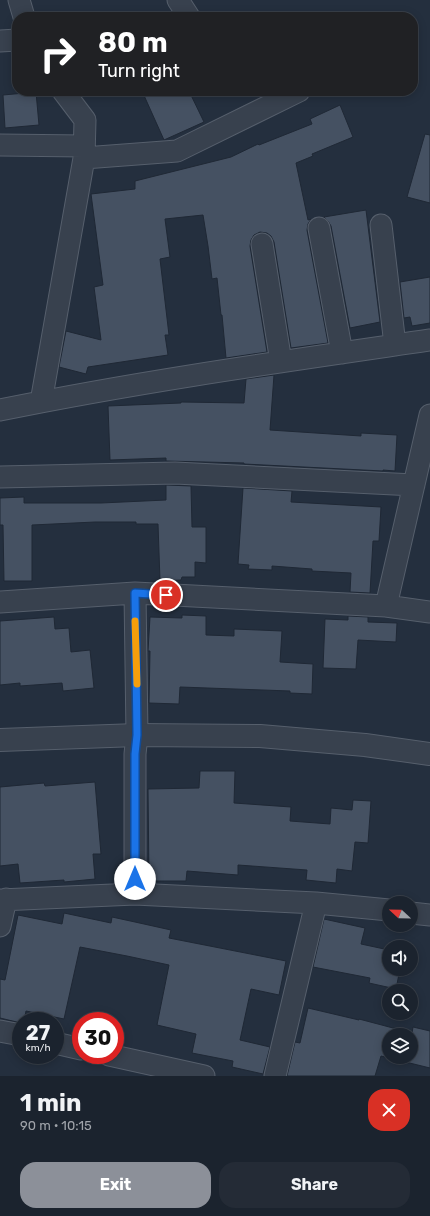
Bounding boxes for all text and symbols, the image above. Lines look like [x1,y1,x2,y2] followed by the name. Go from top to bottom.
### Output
[98,26,168,59] text: 80 m
[32,28,84,80] icon: right
[98,60,180,82] text: Turn right
[149,578,183,612] pin
[155,584,177,606] icon: arrive
[114,858,156,900] position arrow
[382,896,418,932] north arrow
[382,896,418,1064] map controls
[382,940,418,976] button: sound
[382,984,418,1020] button: search
[72,1012,124,1064] speed limit sign: 30
[26,1021,50,1045] text: 27
[382,1028,418,1064] button: layers
[26,1042,50,1054] text: km/h
[20,1089,81,1117] text: 1 min
[368,1089,410,1131] button: close
[20,1118,92,1133] text: 90 m · 10:15
[20,1162,211,1208] button: Exit
[219,1162,410,1208] button: Share

